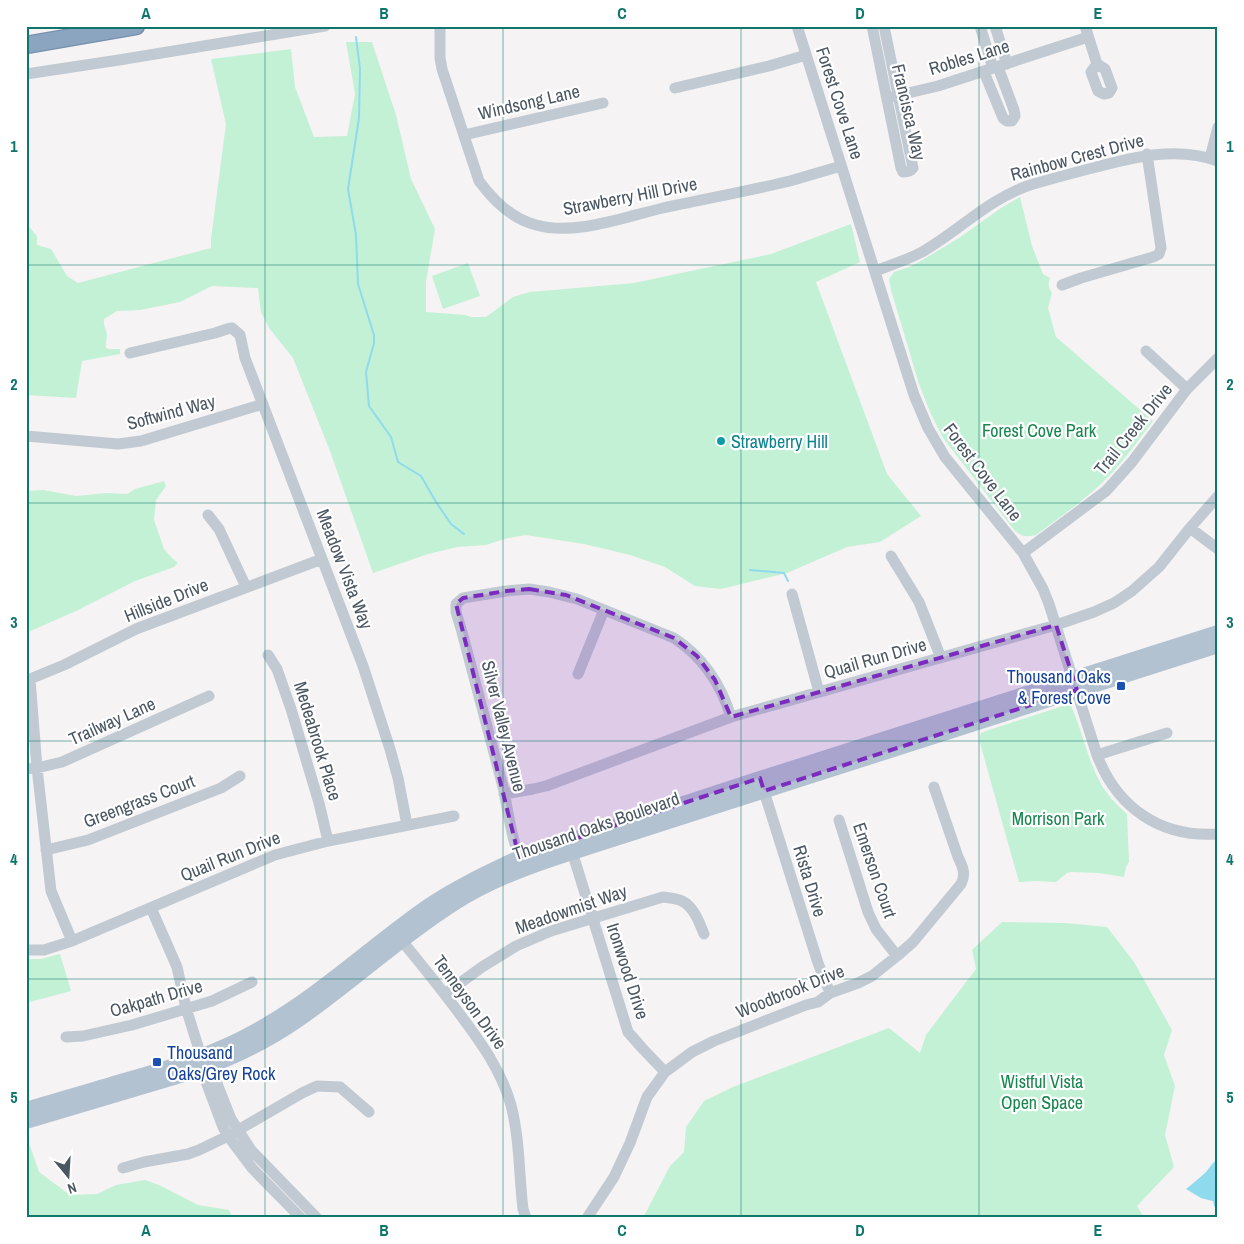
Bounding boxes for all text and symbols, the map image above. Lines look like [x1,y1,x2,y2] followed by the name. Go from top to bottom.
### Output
[141,2,151,24] text: A
[379,2,389,24] text: B
[617,2,627,24] text: C
[855,2,865,24] text: D
[1094,2,1103,24] text: E
[926,33,1012,81] street label: Robles Lane
[810,44,870,162] street label: Forest Cove Lane
[886,61,932,163] street label: Francisca Way
[476,78,582,126] street label: Windsong Lane
[1008,127,1146,187] street label: Rainbow Crest Drive
[10,135,18,157] text: 1
[1226,135,1234,157] text: 1
[561,171,699,221] street label: Strawberry Hill Drive
[10,373,18,395] text: 2
[1226,373,1234,395] text: 2
[1088,378,1178,480] street label: Trail Creek Drive
[124,388,219,436] street label: Softwind Way
[938,418,1028,526] street label: Forest Cove Lane
[982,418,1097,443] park label: Forest Cove Park
[731,429,828,454] place label: Strawberry Hill
[715,435,727,447] marker: Strawberry Hill
[311,506,380,633] street label: Meadow Vista Way
[120,572,212,628] street label: Hillside Drive
[10,611,18,633] text: 3
[1226,611,1234,633] text: 3
[821,631,929,685] street label: Quail Run Drive
[476,658,532,794] street label: Silver Valley Avenue
[1007,664,1111,710] place label: Thousand Oaks & Forest Cove
[288,678,348,804] street label: Medeabrook Place
[1115,680,1127,692] marker: Thousand Oaks & Forest Cove
[65,691,159,751] street label: Trailway Lane
[80,768,198,834] street label: Greengrass Court
[509,786,683,866] street label: Thousand Oaks Boulevard
[1012,806,1105,831] park label: Morrison Park
[847,819,903,921] street label: Emerson Court
[176,825,284,887] street label: Quail Run Drive
[787,842,833,920] street label: Rista Drive
[10,848,18,870] text: 4
[1226,848,1234,870] text: 4
[512,878,631,940] street label: Meadowmist Way
[601,920,655,1022] street label: Ironwood Drive
[427,950,513,1054] street label: Tenneyson Drive
[732,958,848,1024] street label: Woodbrook Drive
[107,973,205,1023] street label: Oakpath Drive
[167,1040,276,1086] place label: Thousand Oaks/Grey Rock
[151,1056,163,1068] marker: Thousand Oaks/Grey Rock
[1001,1069,1083,1115] park label: Wistful Vista Open Space
[10,1086,18,1108] text: 5
[1226,1086,1234,1108] text: 5
[42,1152,92,1202] north arrow
[65,1179,79,1198] text: N
[141,1219,151,1241] text: A
[379,1219,389,1241] text: B
[617,1219,627,1241] text: C
[855,1219,865,1241] text: D
[1094,1219,1103,1241] text: E

